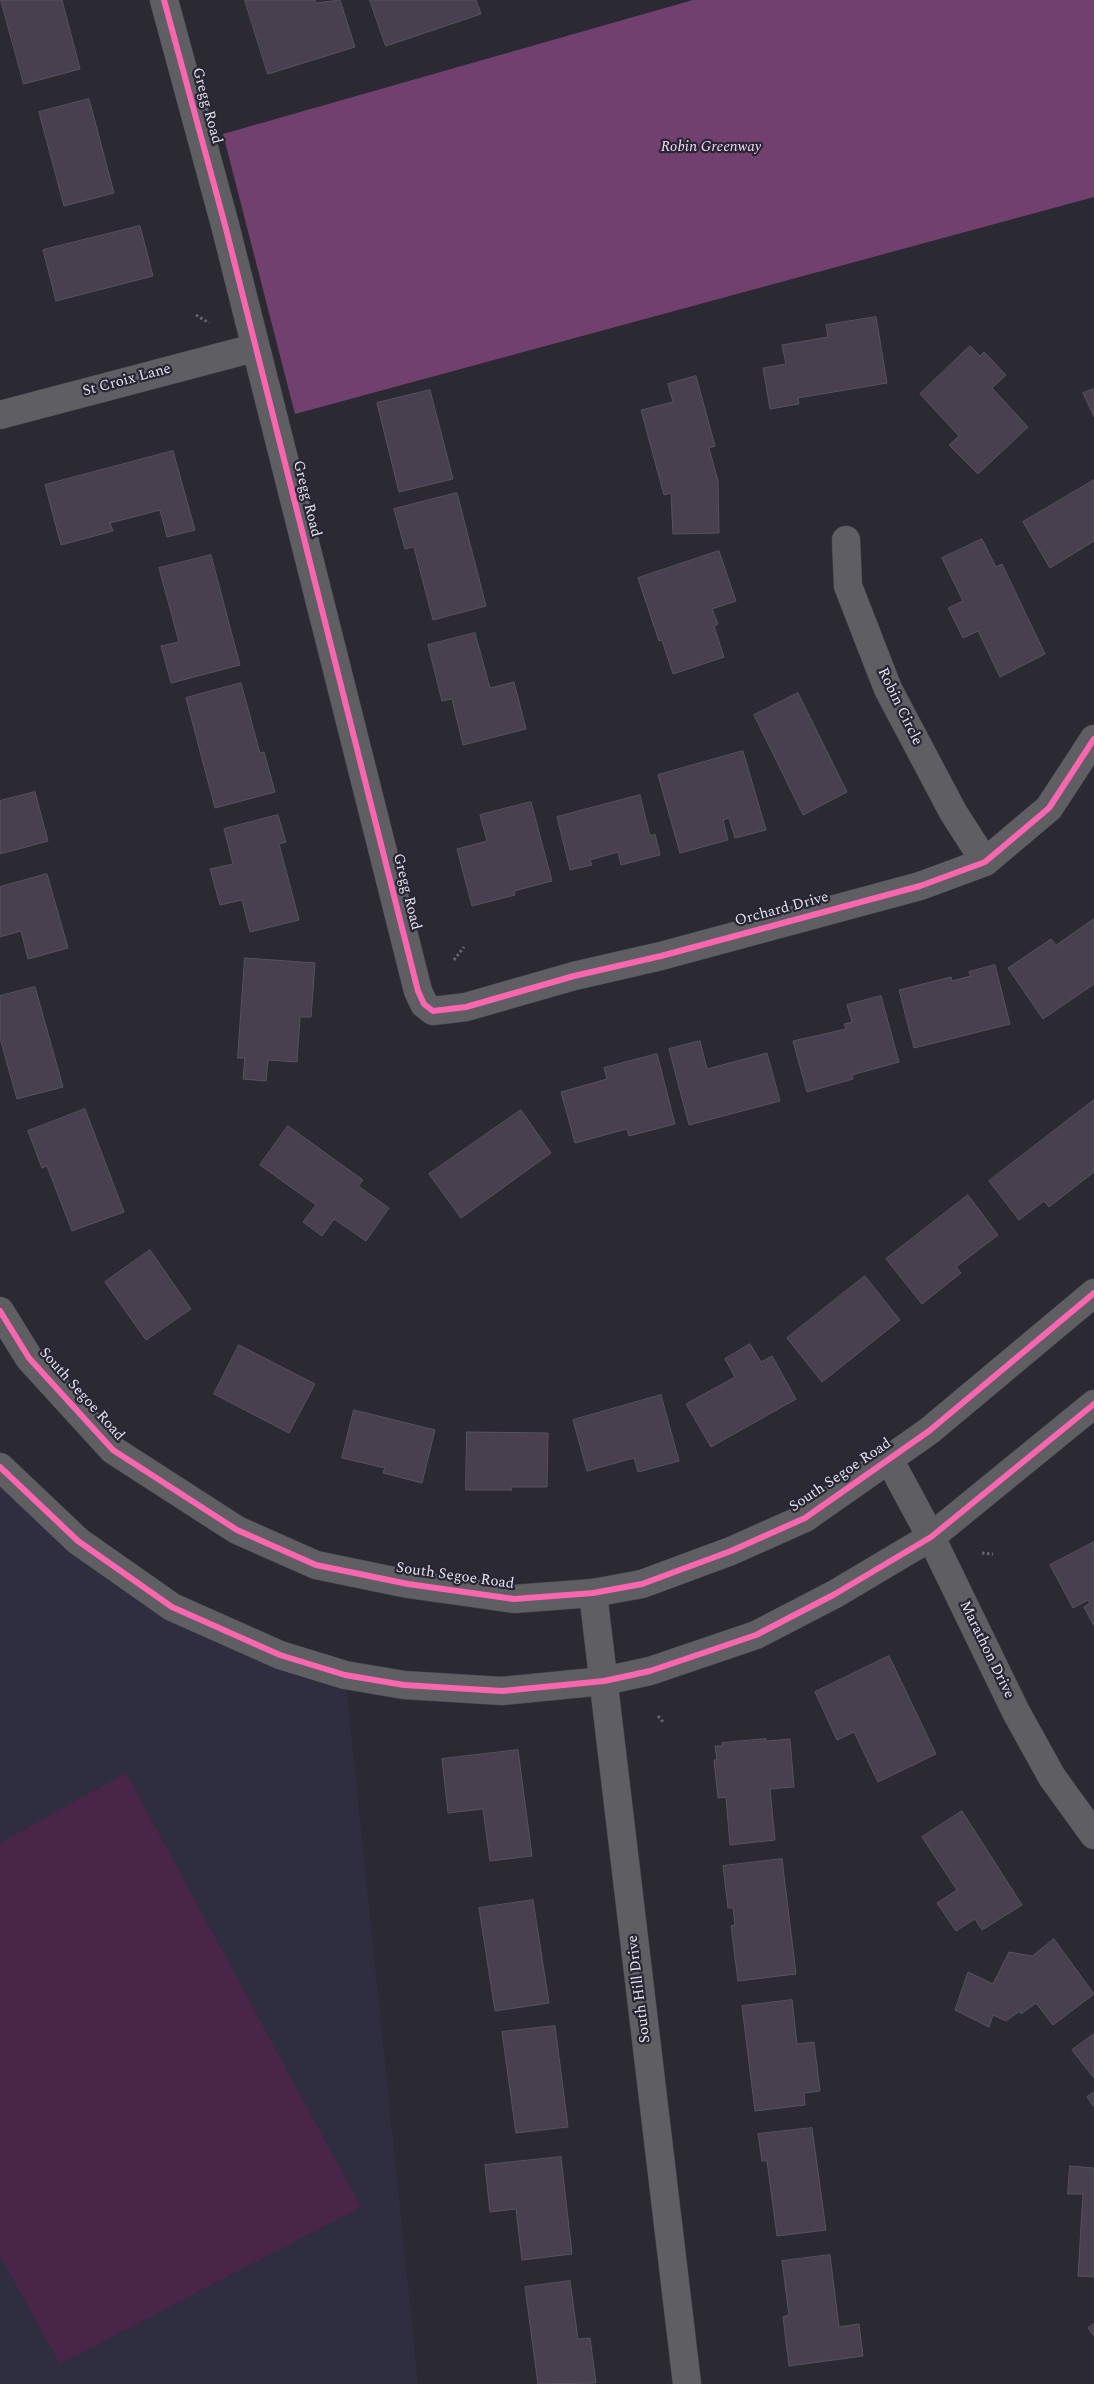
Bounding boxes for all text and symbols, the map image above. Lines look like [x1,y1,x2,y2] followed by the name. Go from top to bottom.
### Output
[187,66,225,146] street label: Gregg Road
[661,139,761,157] park label: Robin Greenway
[81,361,173,401] street label: St Croix Lane
[288,459,324,539] street label: Gregg Road
[873,665,925,749] street label: Robin Circle
[388,852,424,932] street label: Gregg Road
[733,889,831,931] street label: Orchard Drive
[34,1345,128,1445] street label: South Segoe Road
[787,1435,895,1517] street label: South Segoe Road
[395,1560,515,1594] street label: South Segoe Road
[955,1598,1017,1702] street label: Marathon Drive
[624,1934,656,2044] street label: South Hill Drive

